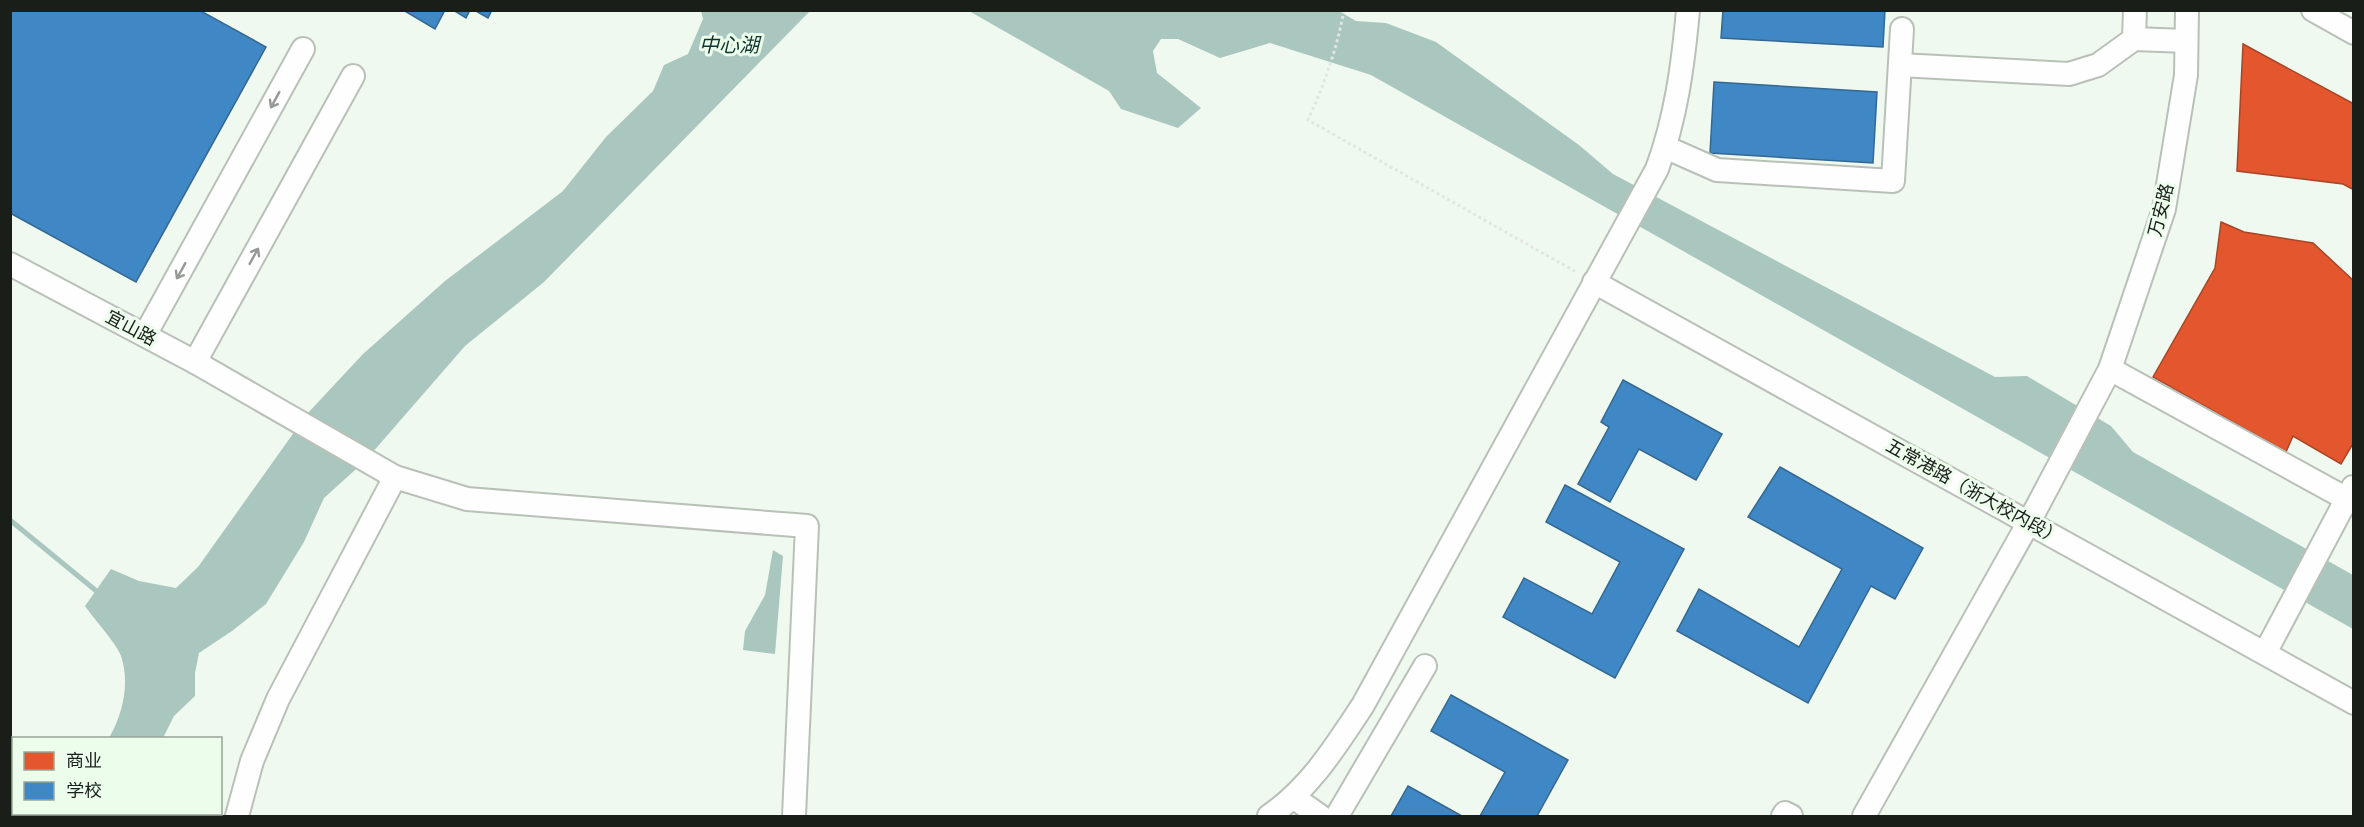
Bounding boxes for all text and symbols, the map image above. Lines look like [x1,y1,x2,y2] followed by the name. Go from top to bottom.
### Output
[699,33,762,57] water label: 中心湖
[269,91,281,108] one-way arrow
[2144,181,2178,239] street label: 万安路
[248,248,260,265] one-way arrow
[175,262,187,279] one-way arrow
[102,306,160,350] street label: 宜山路
[1882,434,2066,550] street label: 五常港路（浙大校内段）
[12,737,222,815] legend
[66,750,102,772] text: 商业
[66,780,102,802] text: 学校

